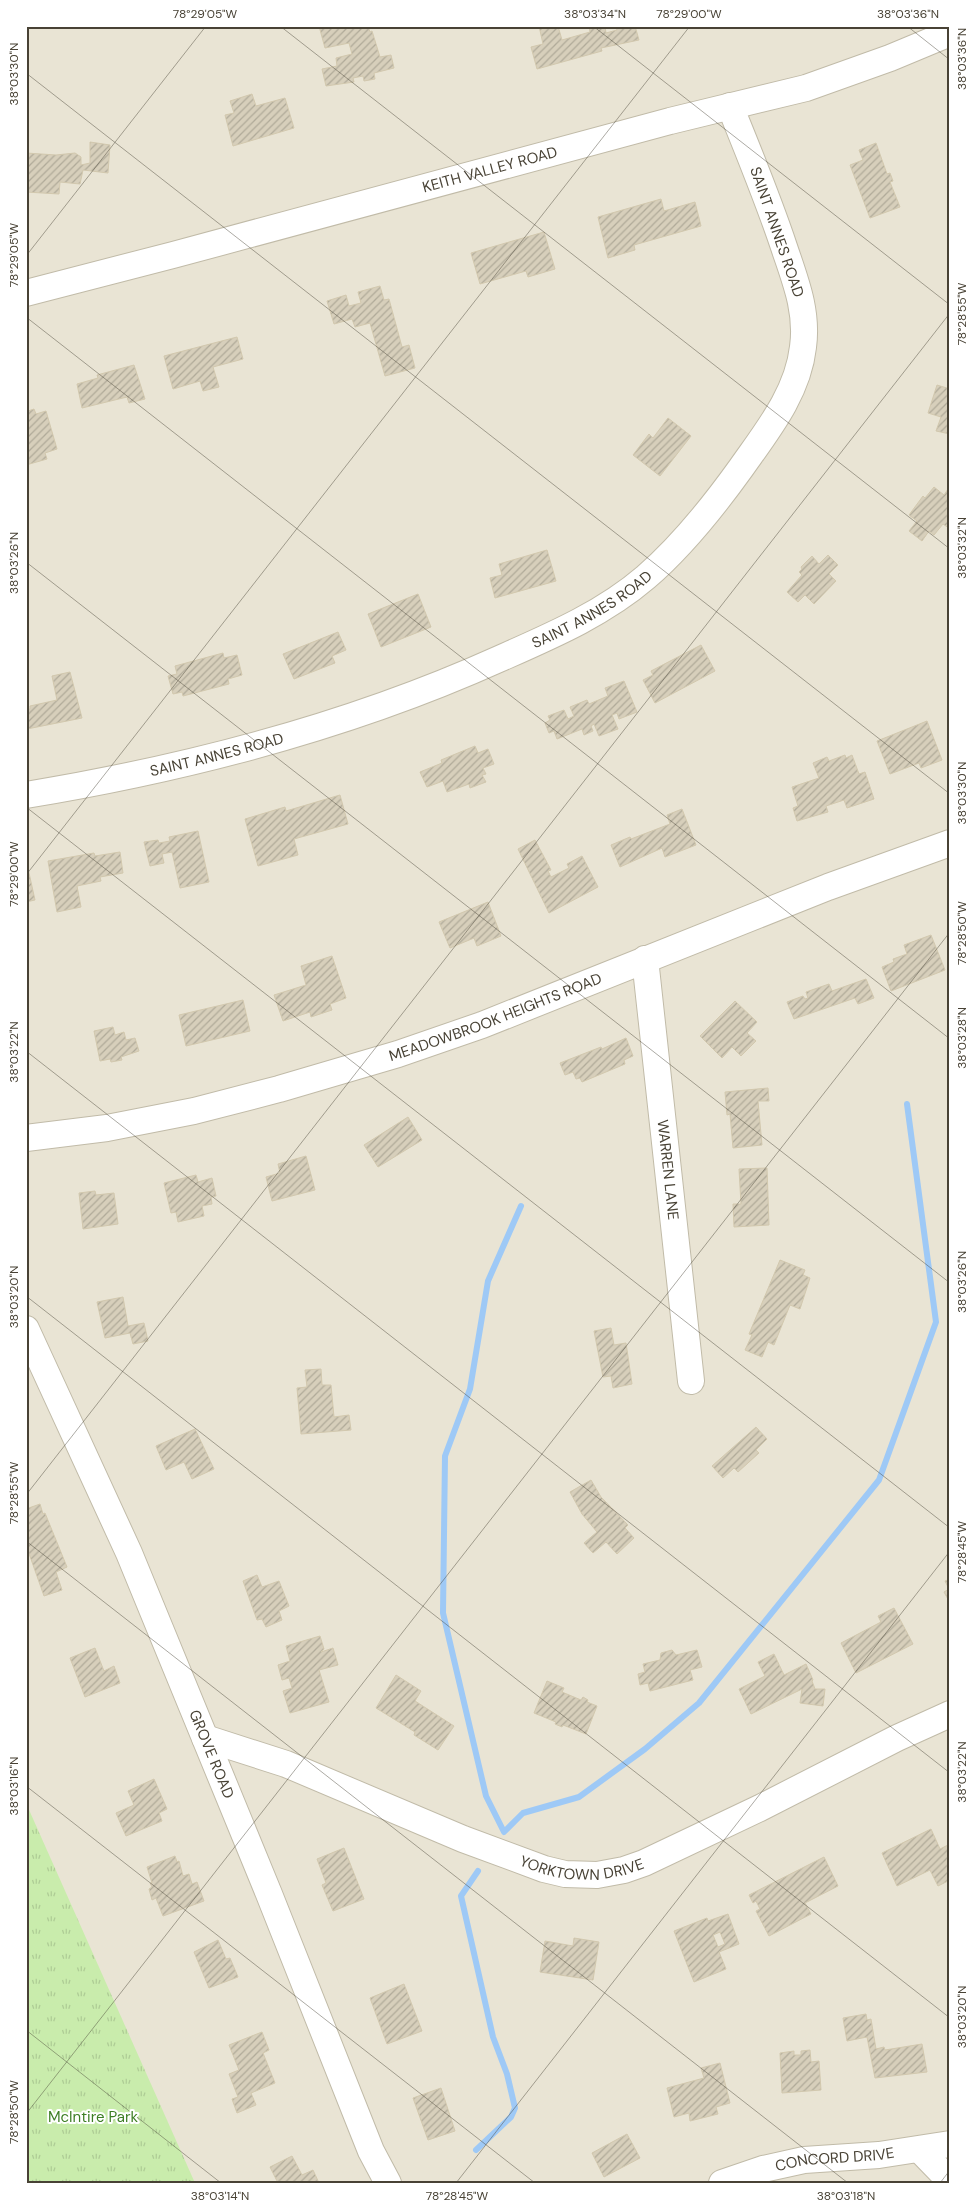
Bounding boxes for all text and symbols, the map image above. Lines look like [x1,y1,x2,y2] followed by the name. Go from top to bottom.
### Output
[173,6,238,22] text: 78°29'05"W
[564,6,626,22] text: 38°03'34"N
[656,6,722,22] text: 78°29'00"W
[877,6,939,22] text: 38°03'36"N
[954,28,970,90] text: 38°03'36"N
[6,43,22,105] text: 38°03'30"N
[420,142,560,197] street label: KEITH VALLEY ROAD
[745,164,809,300] street label: SAINT ANNES ROAD
[6,222,22,287] text: 78°29'05"W
[954,282,970,345] text: 78°28'55"W
[954,517,970,579] text: 38°03'32"N
[6,532,22,594] text: 38°03'26"N
[529,566,656,653] street label: SAINT ANNES ROAD
[148,728,286,781] street label: SAINT ANNES ROAD
[954,762,970,824] text: 38°03'30"N
[6,841,22,907] text: 78°29'00"W
[954,901,970,965] text: 78°28'50"W
[386,968,605,1066] street label: MEADOWBROOK HEIGHTS ROAD
[954,1007,970,1069] text: 38°03'28"N
[6,1021,22,1083] text: 38°03'22"N
[653,1119,683,1221] street label: WARREN LANE
[954,1251,970,1313] text: 38°03'26"N
[6,1266,22,1328] text: 38°03'20"N
[6,1461,22,1524] text: 78°28'55"W
[954,1520,970,1583] text: 78°28'45"W
[184,1707,239,1802] street label: GROVE ROAD
[954,1741,970,1803] text: 38°03'22"N
[6,1757,22,1815] text: 38°03'16"N
[517,1851,647,1885] street label: YORKTOWN DRIVE
[954,1986,970,2048] text: 38°03'20"N
[6,2080,22,2144] text: 78°28'50"W
[48,2107,139,2127] park label: McIntire Park
[773,2143,896,2176] street label: CONCORD DRIVE
[191,2188,249,2204] text: 38°03'14"N
[426,2188,489,2204] text: 78°28'45"W
[817,2188,875,2204] text: 38°03'18"N

